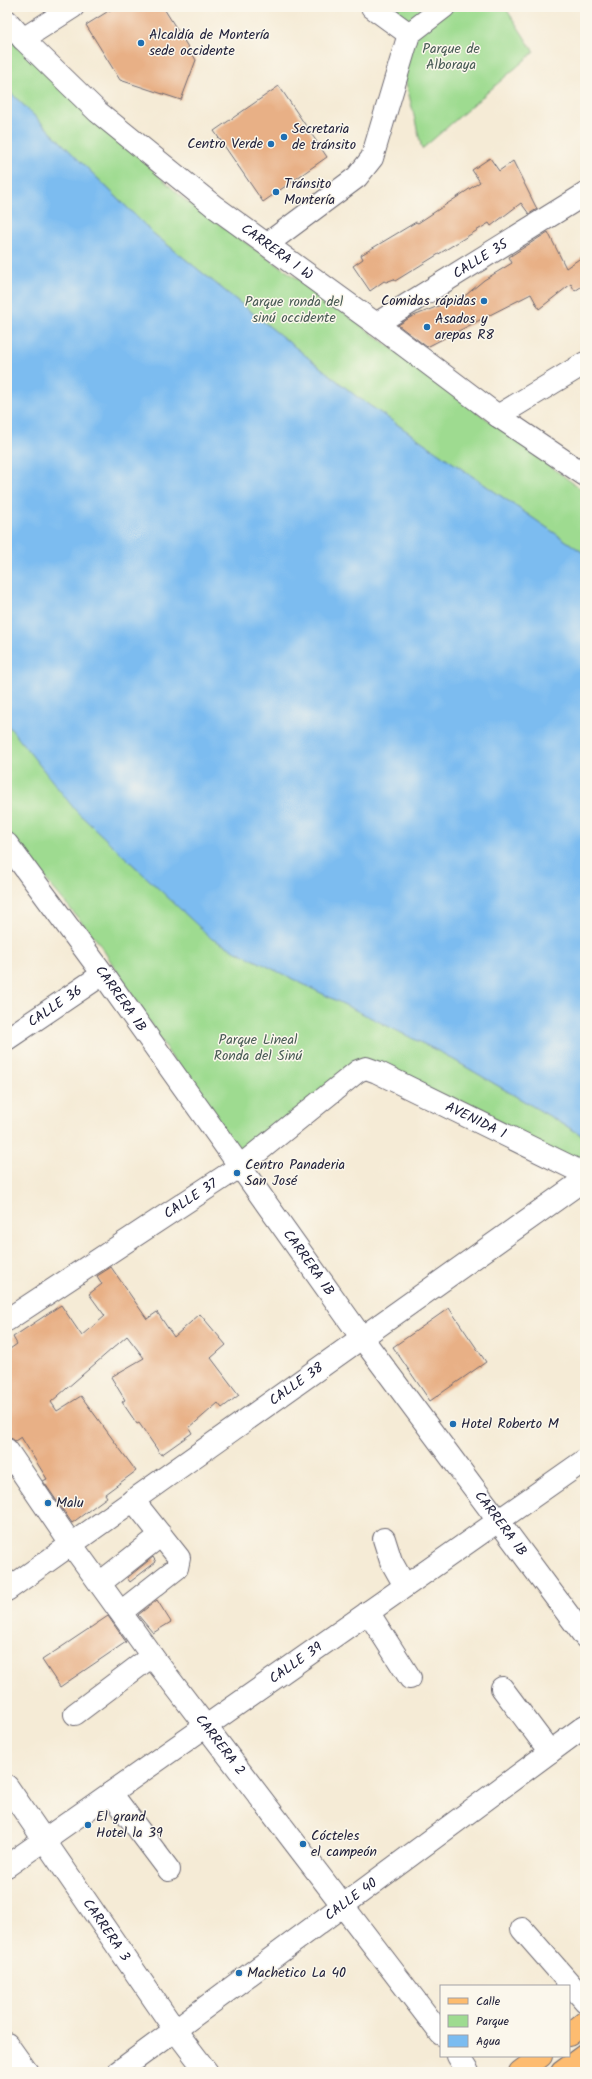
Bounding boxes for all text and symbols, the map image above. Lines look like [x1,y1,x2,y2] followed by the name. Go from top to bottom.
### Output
[149,24,270,62] place label: Alcaldía de Montería sede occidente
[136,38,146,48] marker: Alcaldía de Montería sede occidente
[422,38,480,76] park label: Parque de Alboraya
[292,118,356,156] place label: Secretaria de tránsito
[279,132,289,142] marker: Secretaria de tránsito
[187,133,264,155] place label: Centro Verde
[266,139,276,149] marker: Centro Verde
[284,173,335,211] place label: Tránsito Montería
[271,187,281,197] marker: Tránsito Montería
[236,218,318,286] street label: CARRERA 1 W
[448,233,514,285] street label: CALLE 35
[381,290,476,312] place label: Comidas rápidas
[245,291,344,329] park label: Parque ronda del sinú occidente
[479,296,489,306] marker: Comidas rápidas
[435,308,495,346] place label: Asados y arepas R8
[422,322,432,332] marker: Asados y arepas R8
[89,961,152,1037] street label: CARRERA 1B
[23,980,87,1033] street label: CALLE 36
[214,1029,302,1067] park label: Parque Lineal Ronda del Sinú
[441,1096,510,1145] street label: AVENIDA 1
[245,1154,345,1192] place label: Centro Panaderia San José
[232,1168,242,1178] marker: Centro Panaderia San José
[159,1173,222,1225] street label: CALLE 37
[277,1225,340,1301] street label: CARRERA 1B
[264,1357,329,1411] street label: CALLE 38
[461,1413,559,1435] place label: Hotel Roberto M
[448,1419,458,1429] marker: Hotel Roberto M
[469,1486,532,1561] street label: CARRERA 1B
[56,1492,84,1514] place label: Malu
[43,1498,53,1508] marker: Malu
[265,1637,327,1690] street label: CALLE 39
[189,1710,251,1780] street label: CARRERA 2
[96,1806,163,1844] place label: El grand Hotel la 39
[83,1820,93,1830] marker: El grand Hotel la 39
[311,1825,377,1863] place label: Cócteles el campeón
[298,1839,308,1849] marker: Cócteles el campeón
[320,1872,382,1926] street label: CALLE 40
[77,1894,136,1966] street label: CARRERA 3
[247,1962,346,1984] place label: Machetico La 40
[234,1968,244,1978] marker: Machetico La 40
[440,1985,570,2057] legend
[476,1992,501,2011] text: Calle
[476,2012,510,2031] text: Parque
[476,2032,501,2051] text: Agua

